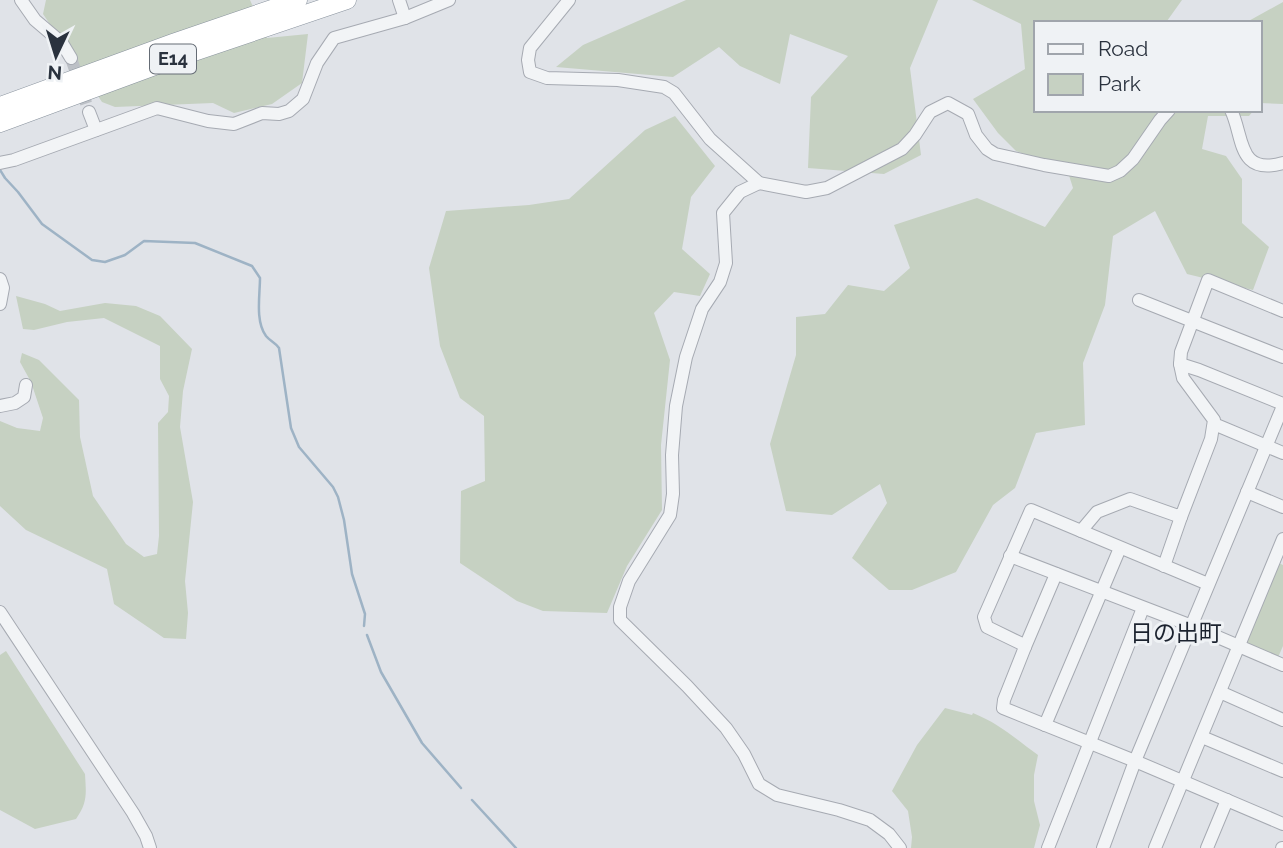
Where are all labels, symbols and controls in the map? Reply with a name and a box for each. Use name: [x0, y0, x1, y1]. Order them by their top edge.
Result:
north arrow: [21, 21, 91, 91]
legend: [1034, 21, 1262, 112]
text: Road: [1098, 36, 1148, 61]
road number: E14: [150, 44, 196, 74]
text: N: [47, 61, 63, 84]
text: Park: [1098, 71, 1141, 96]
district label: 日の出町: [1130, 619, 1222, 646]

